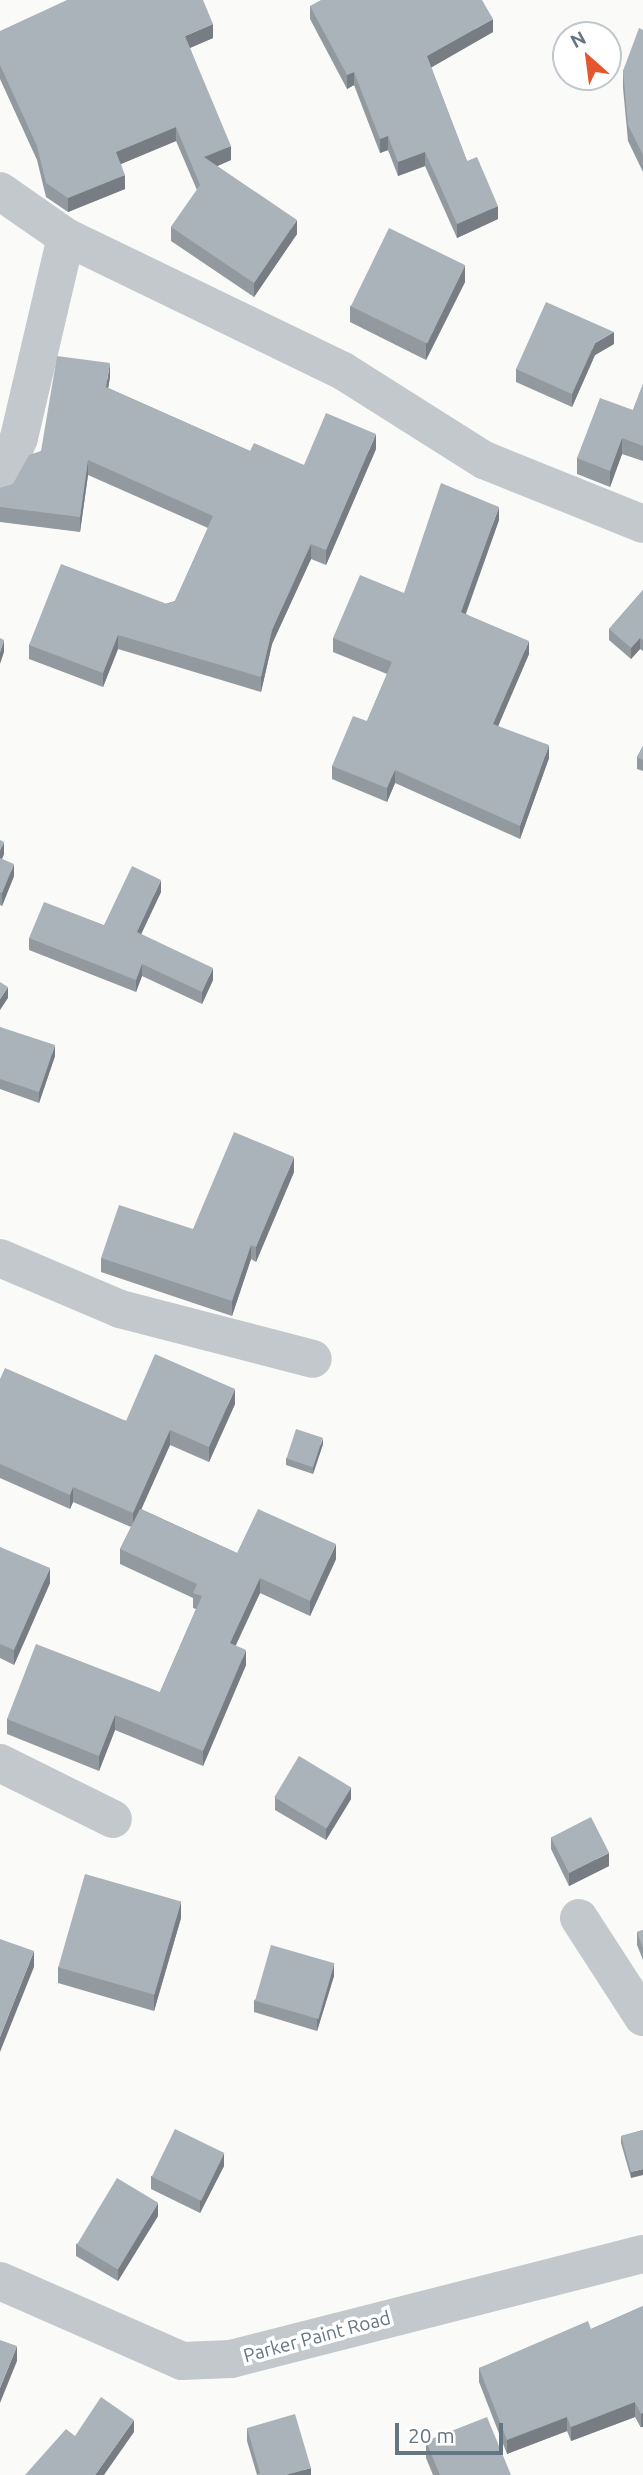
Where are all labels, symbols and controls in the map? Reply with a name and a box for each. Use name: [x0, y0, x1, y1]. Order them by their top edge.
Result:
north arrow: [552, 21, 622, 91]
text: N: [567, 26, 590, 52]
street label: Parker Paint Road: [241, 2306, 393, 2368]
scale bar: [398, 2408, 506, 2452]
text: 20 m: [408, 2423, 455, 2447]

